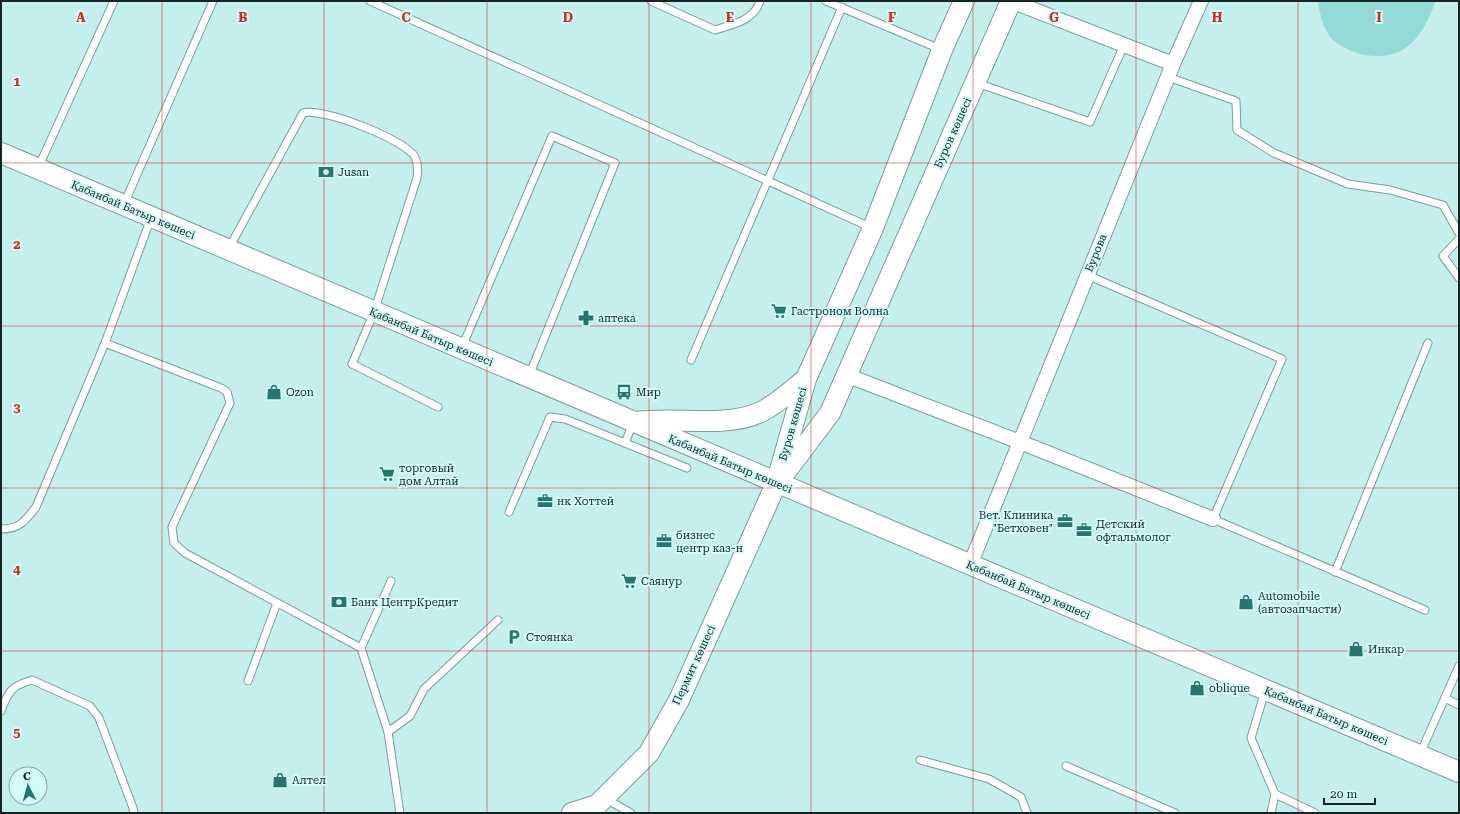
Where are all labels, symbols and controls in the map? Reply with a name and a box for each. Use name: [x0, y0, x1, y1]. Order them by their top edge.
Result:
text: A: [76, 10, 86, 25]
text: B: [238, 10, 248, 25]
text: C: [401, 10, 411, 25]
text: D: [563, 10, 573, 25]
text: E: [726, 10, 734, 25]
text: F: [888, 10, 896, 25]
text: G: [1049, 10, 1059, 25]
text: H: [1212, 10, 1223, 25]
text: I: [1376, 10, 1382, 25]
text: 1: [13, 74, 21, 89]
street label: Буров көшесі: [932, 95, 975, 170]
bank icon: Jusan: [317, 163, 335, 181]
place label: Jusan: [338, 166, 369, 179]
street label: Қабанбай Батыр көшесі: [69, 178, 197, 242]
street label: Бурова: [1083, 232, 1109, 274]
text: 2: [13, 237, 21, 252]
supermarket icon: Гастроном Волна: [770, 302, 788, 320]
street label: Қабанбай Батыр көшесі: [367, 305, 495, 369]
place label: Гастроном Волна: [791, 305, 889, 318]
pharmacy icon: аптека: [577, 309, 595, 327]
place label: аптека: [598, 312, 636, 325]
shop icon: Ozon: [265, 383, 283, 401]
bus stop icon: Мир: [615, 383, 633, 401]
street label: Буров көшесі: [776, 385, 810, 462]
place label: Ozon: [286, 386, 314, 399]
place label: Мир: [636, 386, 661, 399]
text: 3: [13, 400, 21, 415]
street label: Қабанбай Батыр көшесі: [666, 432, 794, 496]
place label: торговый дом Алтай: [399, 462, 459, 488]
supermarket icon: торговый дом Алтай: [378, 465, 396, 483]
office icon: нк Хоттей: [536, 492, 554, 510]
place label: нк Хоттей: [557, 495, 614, 508]
place label: Вет. Клиника "Бетховен": [979, 509, 1053, 535]
office icon: Вет. Клиника "Бетховен": [1056, 512, 1074, 530]
place label: Детский офтальмолог: [1096, 518, 1171, 544]
office icon: Детский офтальмолог: [1075, 521, 1093, 539]
place label: бизнес центр каз-н: [676, 529, 743, 555]
office icon: бизнес центр каз-н: [655, 532, 673, 550]
street label: Қабанбай Батыр көшесі: [964, 558, 1092, 622]
text: 4: [13, 562, 21, 577]
supermarket icon: Саянур: [620, 572, 638, 590]
place label: Саянур: [641, 575, 682, 588]
place label: Automobile (автозапчасти): [1258, 590, 1342, 616]
bank icon: Банк ЦентрКредит: [330, 593, 348, 611]
shop icon: Automobile (автозапчасти): [1237, 593, 1255, 611]
place label: Банк ЦентрКредит: [351, 596, 458, 609]
street label: Пермит көшесі: [670, 623, 718, 707]
parking icon: Стоянка: [505, 628, 523, 646]
place label: Стоянка: [526, 631, 573, 644]
shop icon: Инкар: [1347, 640, 1365, 658]
place label: Инкар: [1368, 643, 1404, 656]
shop icon: oblique: [1188, 679, 1206, 697]
place label: oblique: [1209, 682, 1250, 695]
street label: Қабанбай Батыр көшесі: [1262, 684, 1390, 748]
text: 5: [13, 725, 21, 740]
north arrow: [8, 766, 48, 806]
text: С: [22, 770, 32, 783]
shop icon: Алтел: [271, 771, 289, 789]
place label: Алтел: [292, 774, 326, 787]
scale bar: [1324, 780, 1375, 806]
text: 20 m: [1330, 787, 1357, 801]

